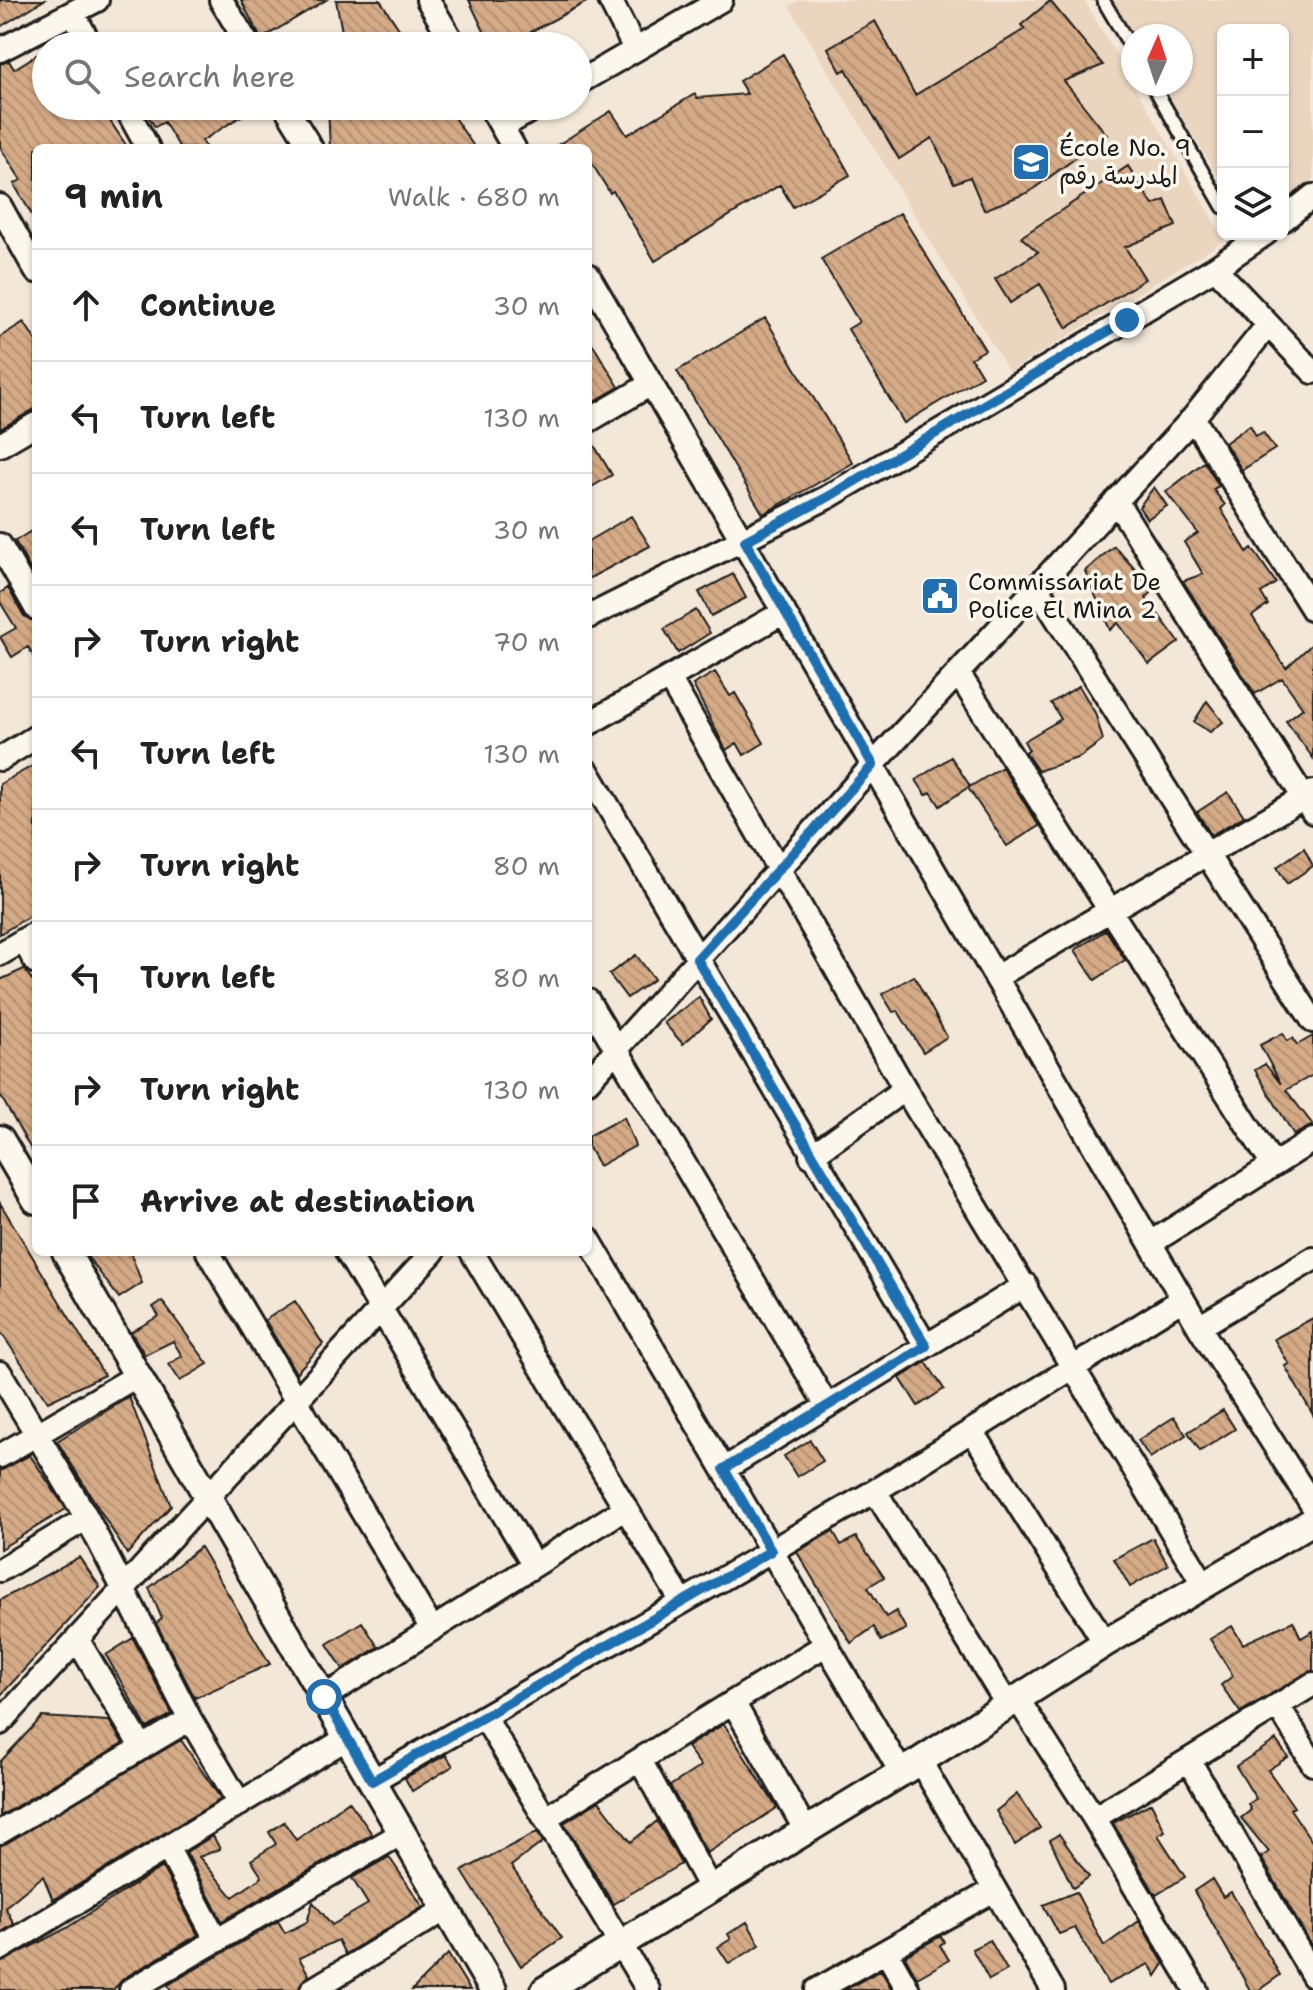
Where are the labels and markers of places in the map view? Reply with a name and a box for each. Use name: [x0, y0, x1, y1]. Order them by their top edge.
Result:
place label: École No. 9 المدرسة رقم: [1059, 132, 1191, 194]
school or university icon: École No. 9 المدرسة رقم: [1010, 141, 1052, 183]
place label: Commissariat De Police El Mina 2: [968, 566, 1161, 626]
public building icon: Commissariat De Police El Mina 2: [919, 575, 961, 617]

